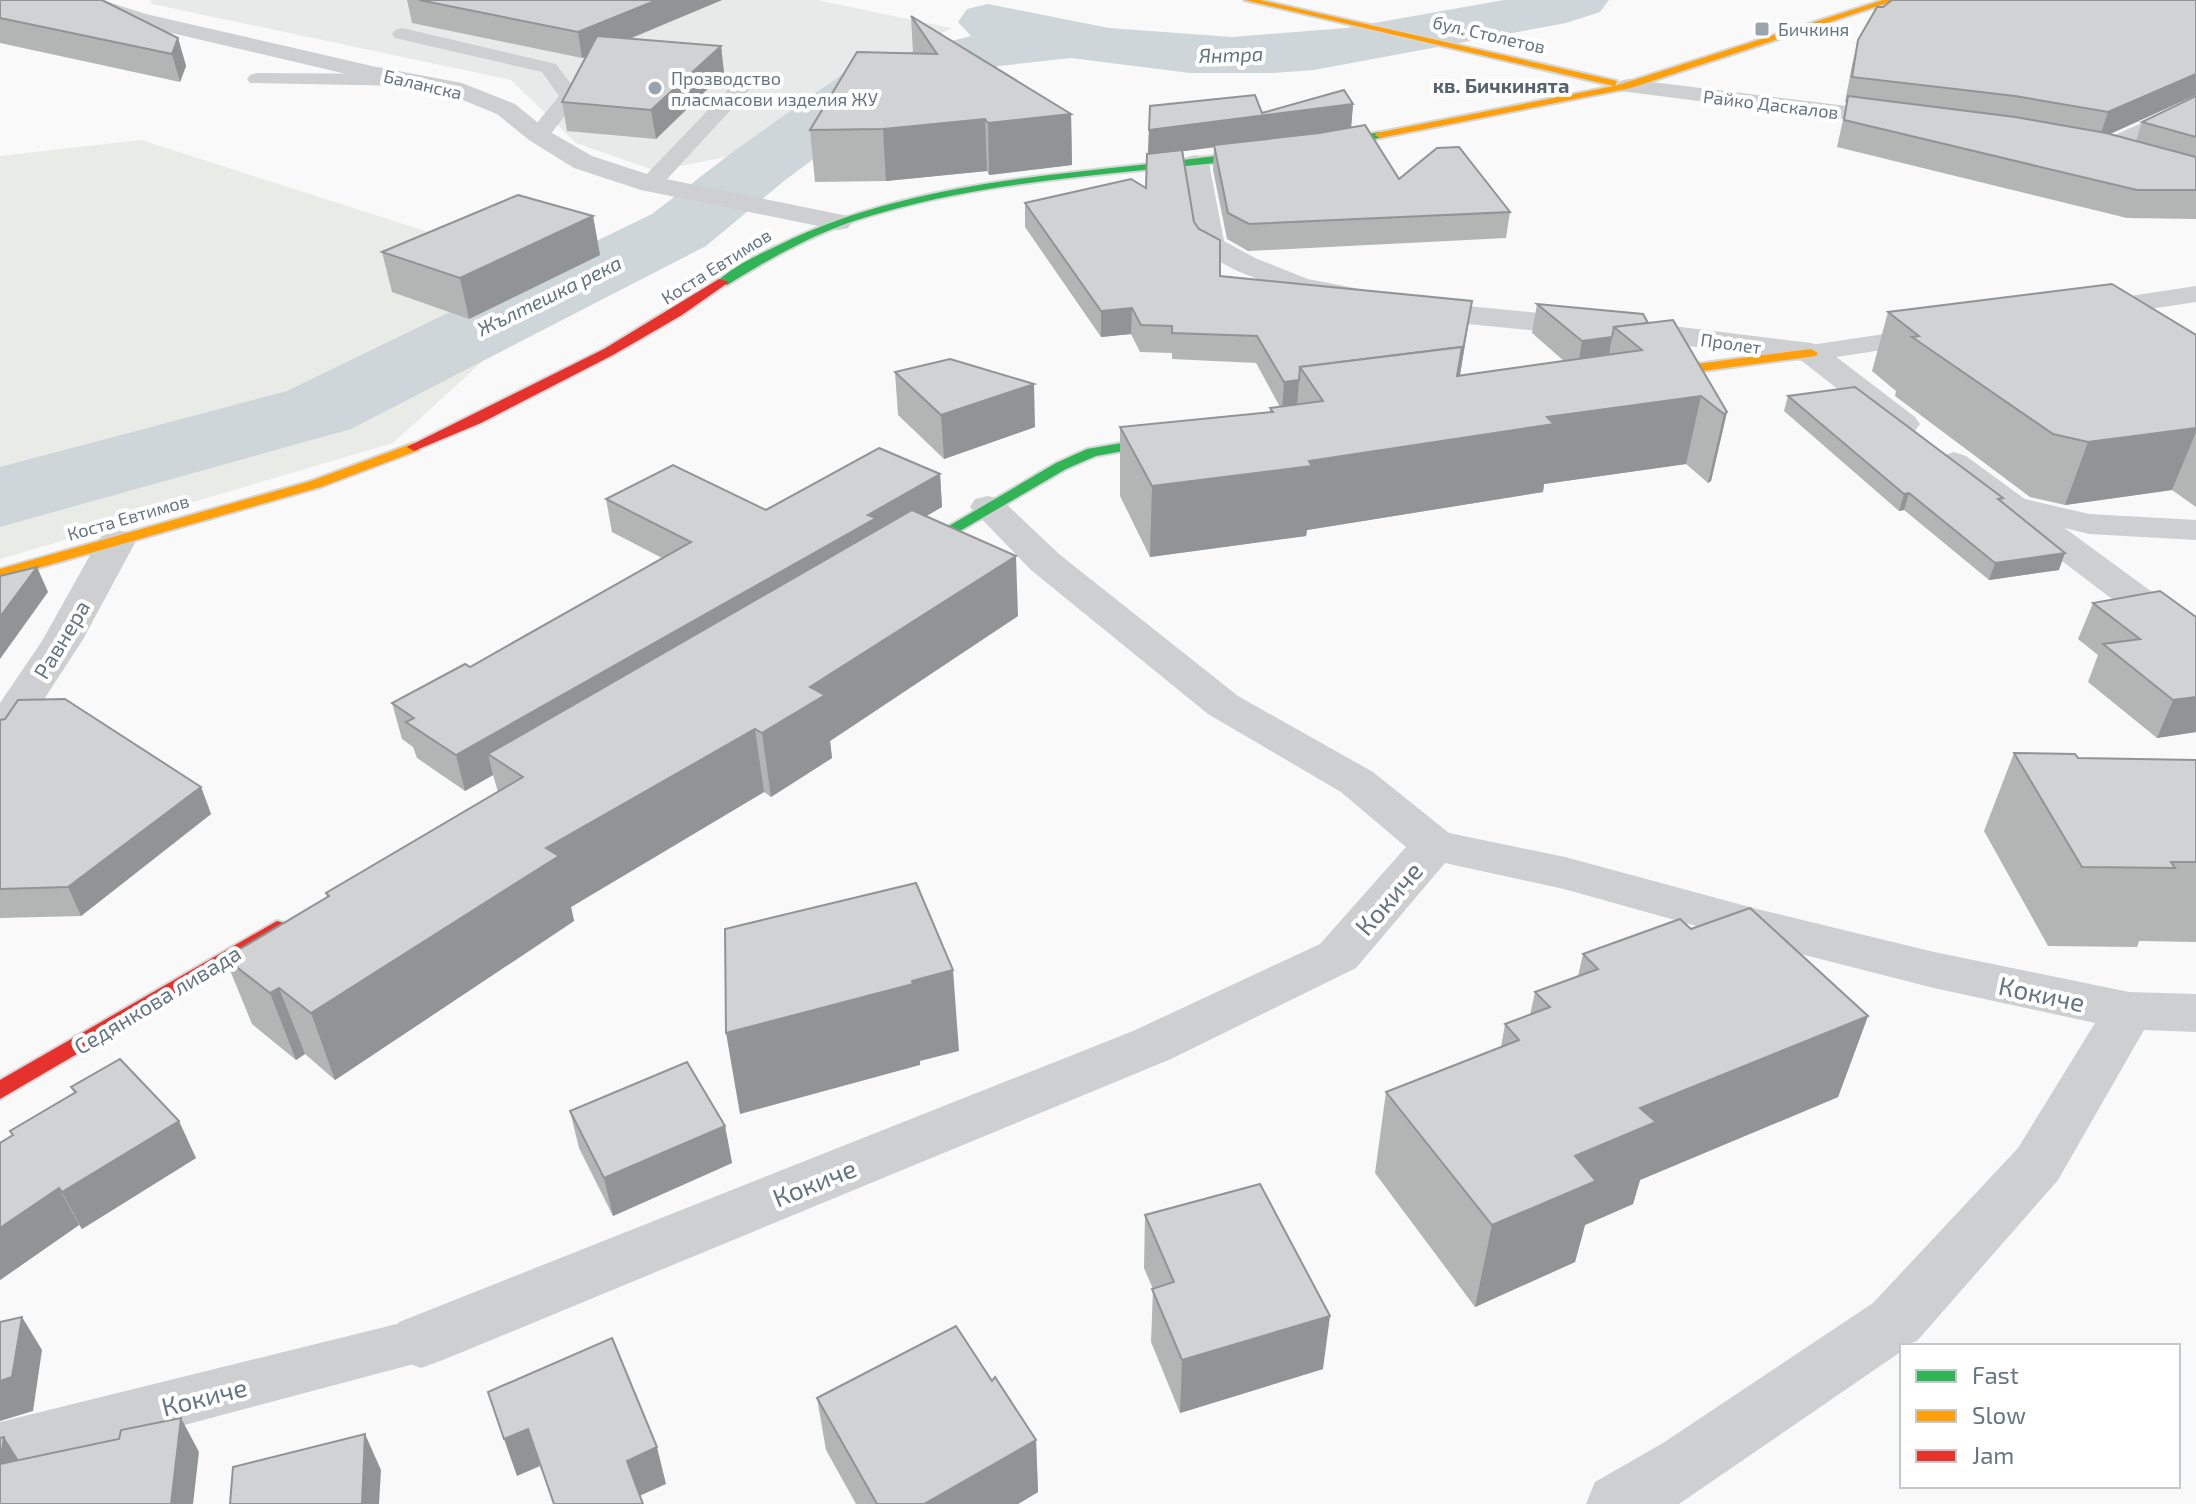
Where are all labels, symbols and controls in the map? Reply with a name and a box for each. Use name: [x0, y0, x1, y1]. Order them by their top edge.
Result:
street label: бул. Столетов: [1431, 10, 1547, 58]
place label: Бичкиня: [1778, 18, 1849, 40]
marker: Бичкиня: [1753, 20, 1771, 38]
water label: Янтра: [1198, 41, 1264, 67]
street label: Баланска: [382, 64, 464, 104]
place label: Прозводство пласмасови изделия ЖУ: [671, 67, 878, 110]
district label: кв. Бичкинята: [1433, 73, 1569, 97]
marker: Прозводство пласмасови изделия ЖУ: [646, 79, 664, 97]
street label: Райко Даскалов: [1702, 85, 1840, 123]
street label: Коста Евтимов: [657, 223, 775, 309]
water label: Жълтешка река: [472, 250, 625, 341]
street label: Пролет: [1699, 328, 1763, 358]
street label: Коста Евтимов: [65, 489, 191, 545]
street label: Равнера: [27, 595, 95, 683]
street label: Кокиче: [1348, 855, 1428, 941]
street label: Седянкова ливада: [69, 939, 245, 1059]
street label: Кокиче: [1996, 969, 2088, 1017]
street label: Кокиче: [768, 1151, 860, 1213]
legend: [1900, 1344, 2180, 1488]
text: Fast: [1972, 1360, 2019, 1389]
street label: Кокиче: [158, 1370, 250, 1422]
text: Slow: [1972, 1400, 2026, 1429]
text: Jam: [1972, 1440, 2014, 1469]

